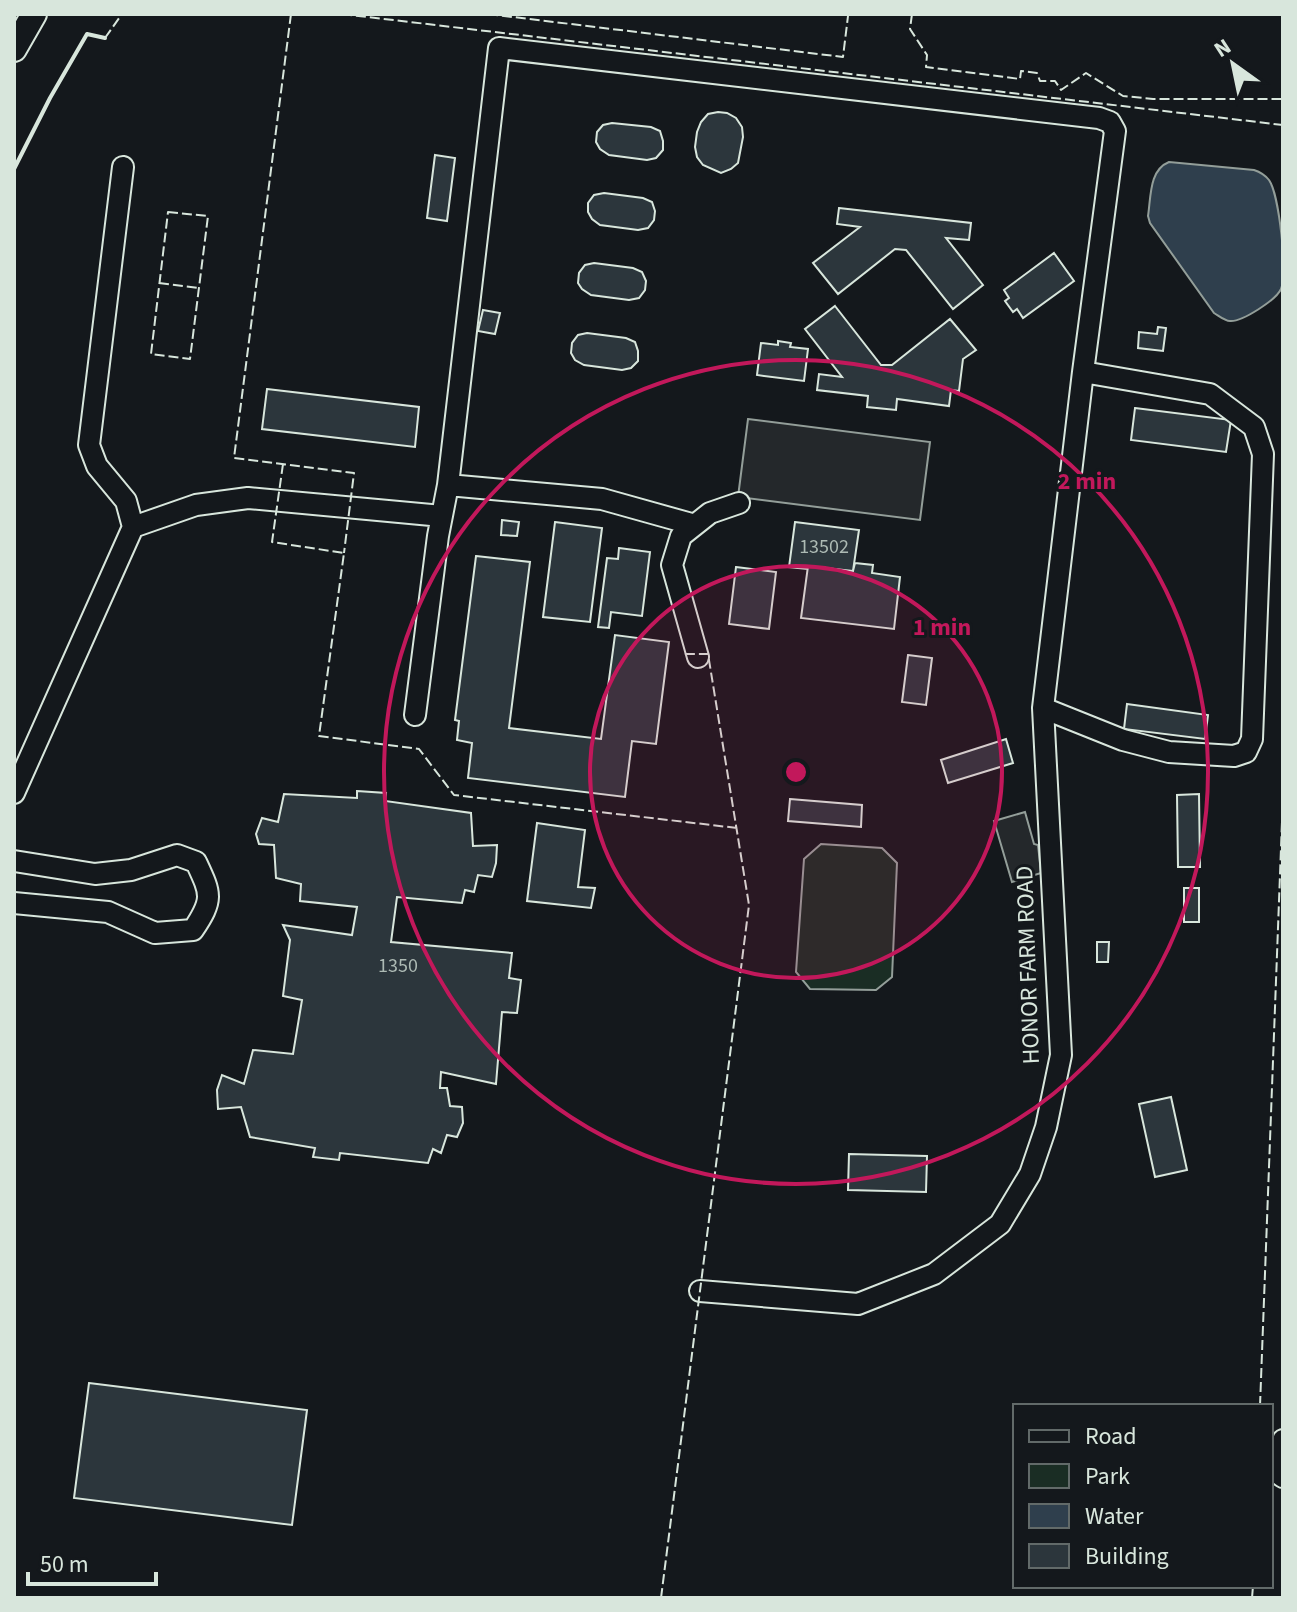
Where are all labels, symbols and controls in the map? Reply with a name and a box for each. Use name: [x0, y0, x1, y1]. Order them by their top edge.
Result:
north arrow: [1193, 24, 1273, 104]
text: N: [1208, 31, 1238, 65]
text: 2 min: [1058, 464, 1116, 499]
house number: 13502: [799, 533, 849, 561]
text: 1 min: [913, 610, 971, 645]
centre of rings: [782, 758, 810, 786]
street label: HONOR FARM ROAD: [1007, 865, 1049, 1065]
house number: 1350: [378, 952, 418, 980]
legend: [1013, 1404, 1273, 1588]
text: Road: [1085, 1419, 1137, 1454]
text: Park: [1085, 1459, 1130, 1494]
text: Water: [1085, 1499, 1144, 1534]
scale bar: [28, 1536, 156, 1586]
text: Building: [1085, 1539, 1169, 1574]
text: 50 m: [40, 1547, 89, 1582]

